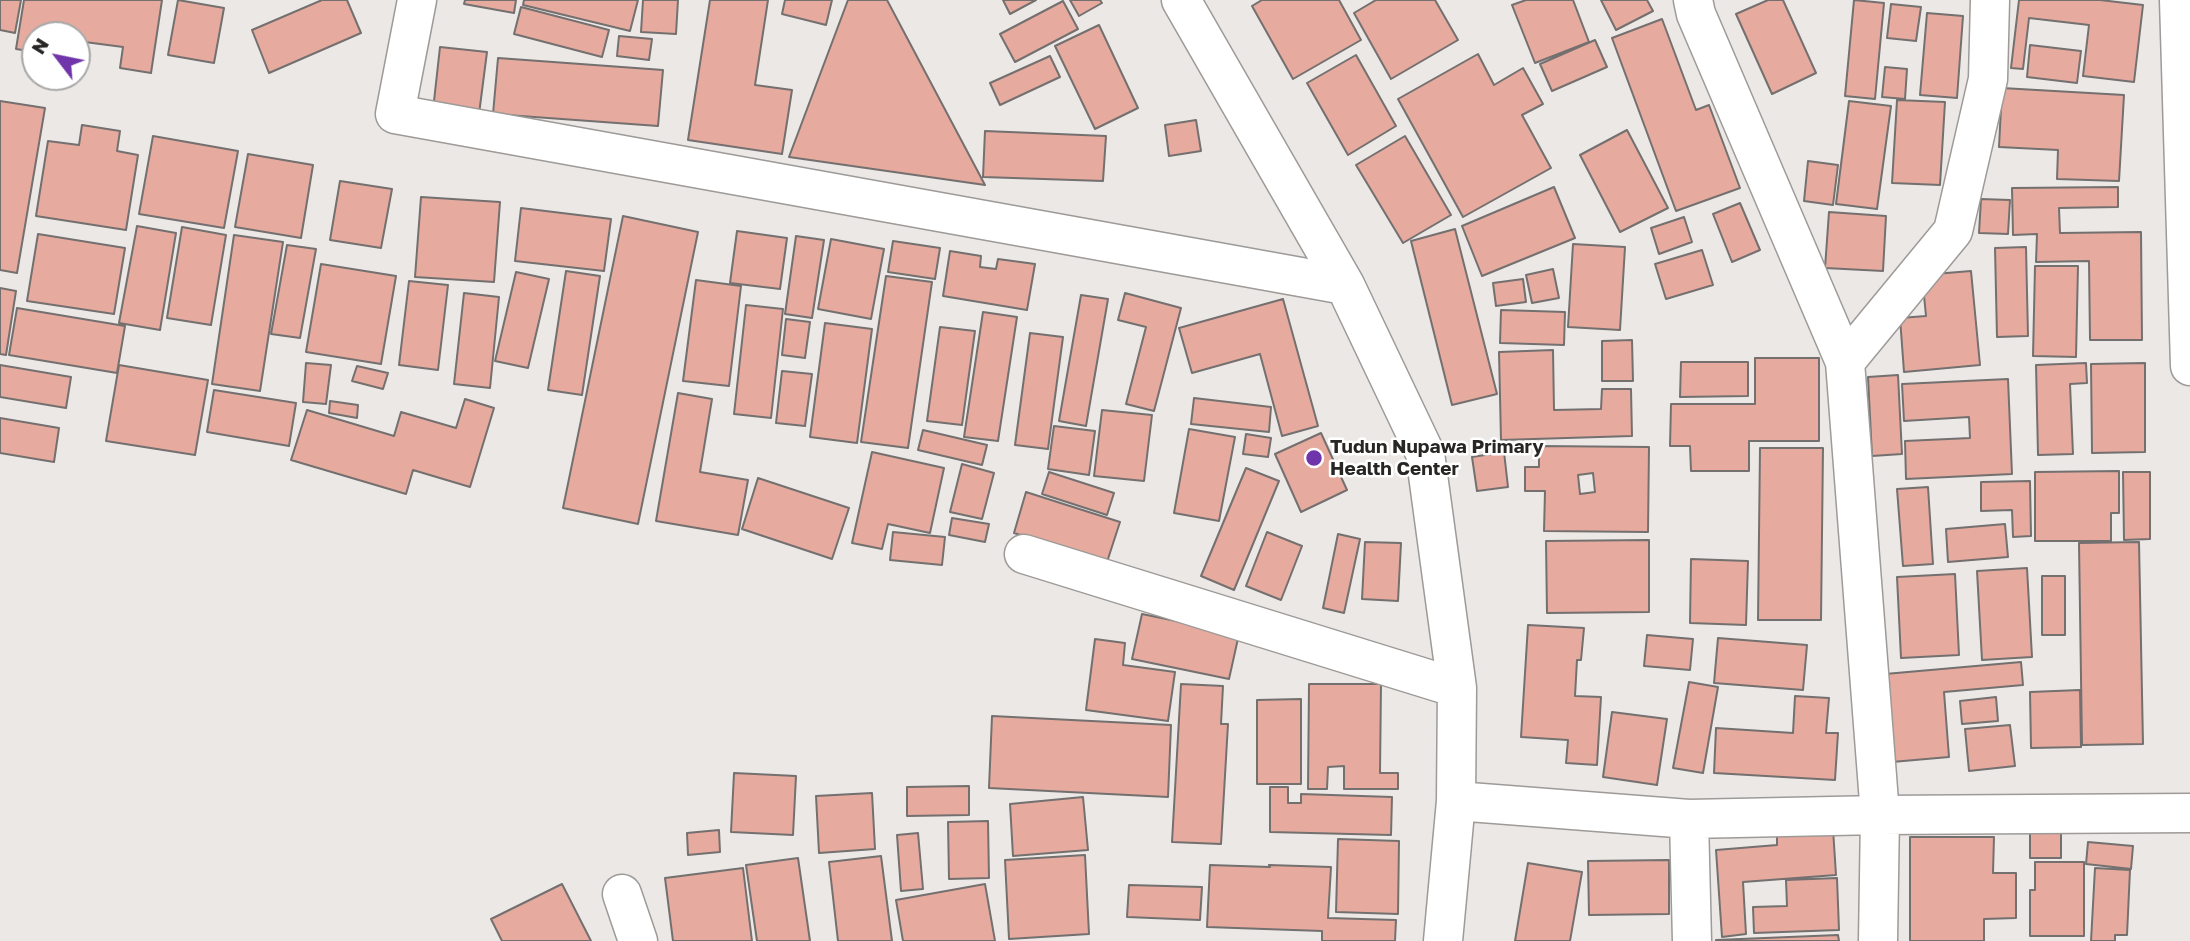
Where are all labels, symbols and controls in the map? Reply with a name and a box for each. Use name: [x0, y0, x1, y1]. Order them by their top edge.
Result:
north arrow: [21, 21, 91, 91]
text: N: [26, 33, 53, 58]
place label: Tudun Nupawa Primary Health Center: [1330, 436, 1544, 480]
marker: Tudun Nupawa Primary Health Center: [1304, 448, 1324, 468]

